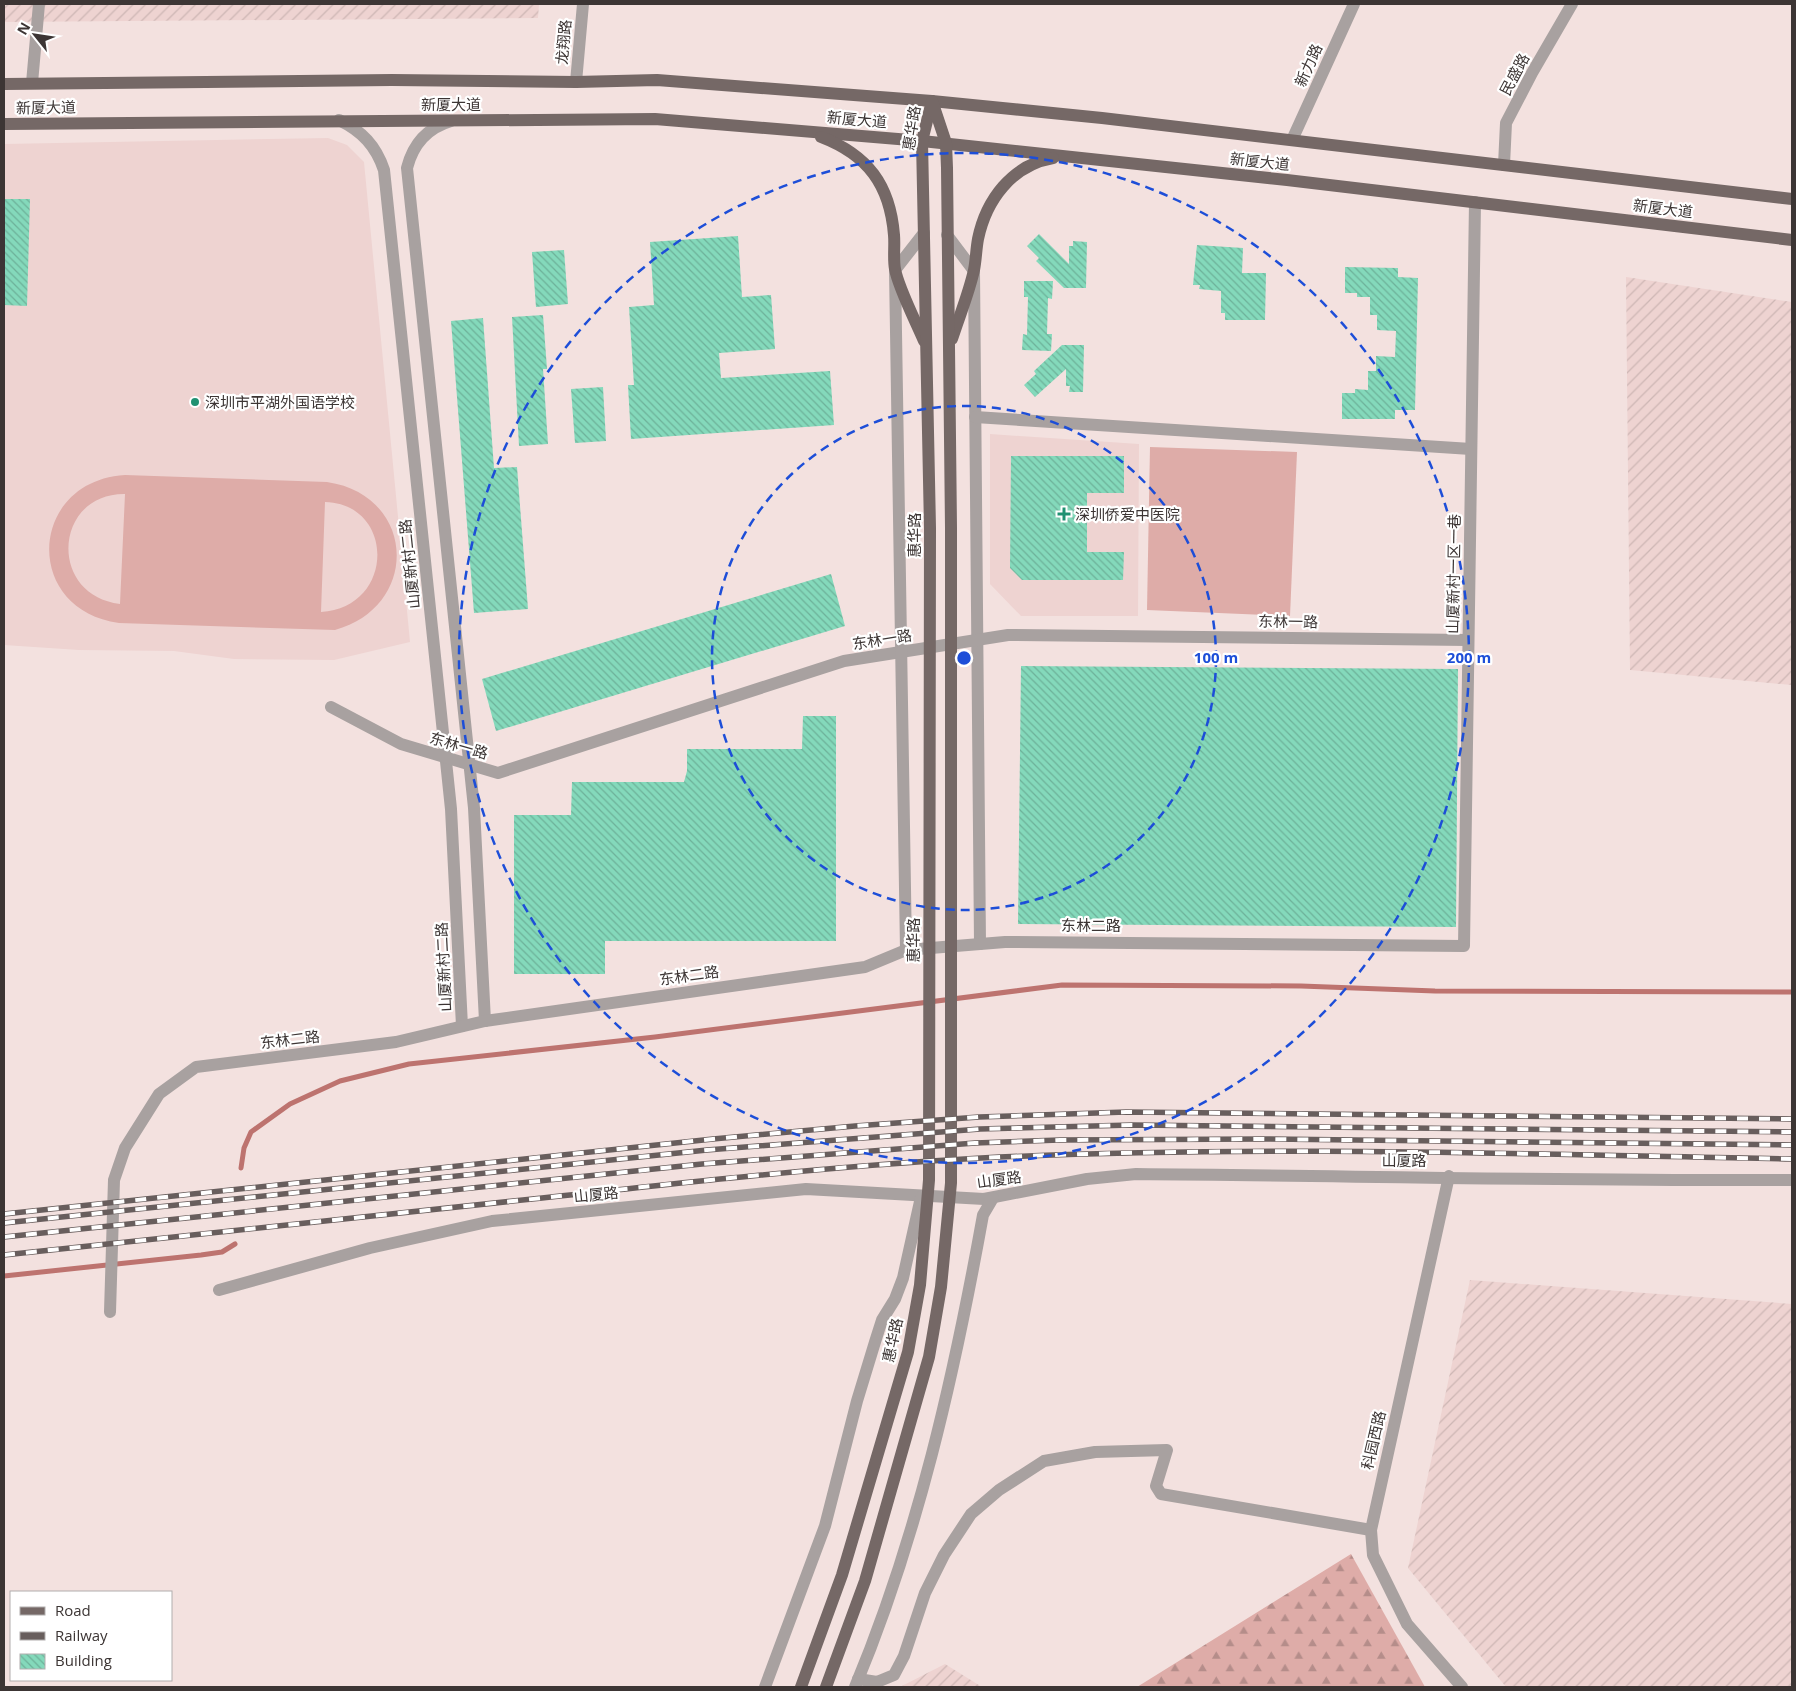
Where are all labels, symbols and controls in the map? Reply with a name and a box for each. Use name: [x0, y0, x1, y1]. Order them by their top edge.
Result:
north arrow: [10, 10, 60, 60]
text: N: [12, 19, 34, 38]
street label: 龙翔路: [551, 19, 575, 65]
street label: 新力路: [1290, 40, 1326, 90]
street label: 民盛路: [1495, 49, 1533, 99]
street label: 新厦大道: [421, 94, 481, 114]
street label: 新厦大道: [16, 96, 76, 118]
street label: 惠华路: [898, 104, 924, 152]
street label: 新厦大道: [826, 106, 888, 132]
street label: 新厦大道: [1229, 148, 1291, 174]
street label: 新厦大道: [1632, 194, 1694, 222]
place label: 深圳市平湖外国语学校: [205, 392, 355, 412]
marker: 深圳市平湖外国语学校: [189, 396, 201, 408]
place label: 深圳侨爱中医院: [1075, 504, 1180, 524]
marker: 深圳侨爱中医院: [1057, 507, 1071, 521]
street label: 惠华路: [904, 512, 924, 558]
street label: 山厦新村一区一巷: [1442, 514, 1464, 634]
street label: 山厦新村二路: [394, 518, 424, 610]
street label: 东林一路: [1258, 610, 1318, 632]
street label: 东林一路: [851, 624, 913, 654]
text: 100 m: [1194, 647, 1238, 667]
text: 200 m: [1447, 647, 1491, 667]
centre of rings: [955, 649, 973, 667]
street label: 东林一路: [427, 727, 491, 763]
street label: 东林二路: [1061, 915, 1121, 935]
street label: 惠华路: [903, 917, 923, 963]
street label: 山厦新村二路: [431, 922, 455, 1012]
street label: 东林二路: [658, 961, 720, 989]
street label: 东林二路: [259, 1025, 321, 1053]
street label: 山厦路: [1381, 1150, 1427, 1170]
street label: 山厦路: [975, 1166, 1023, 1192]
street label: 山厦路: [573, 1182, 619, 1206]
street label: 惠华路: [878, 1316, 906, 1364]
street label: 科园西路: [1357, 1409, 1389, 1471]
legend: [10, 1591, 172, 1681]
text: Road: [55, 1600, 91, 1620]
text: Railway: [55, 1625, 108, 1645]
text: Building: [55, 1650, 112, 1670]

